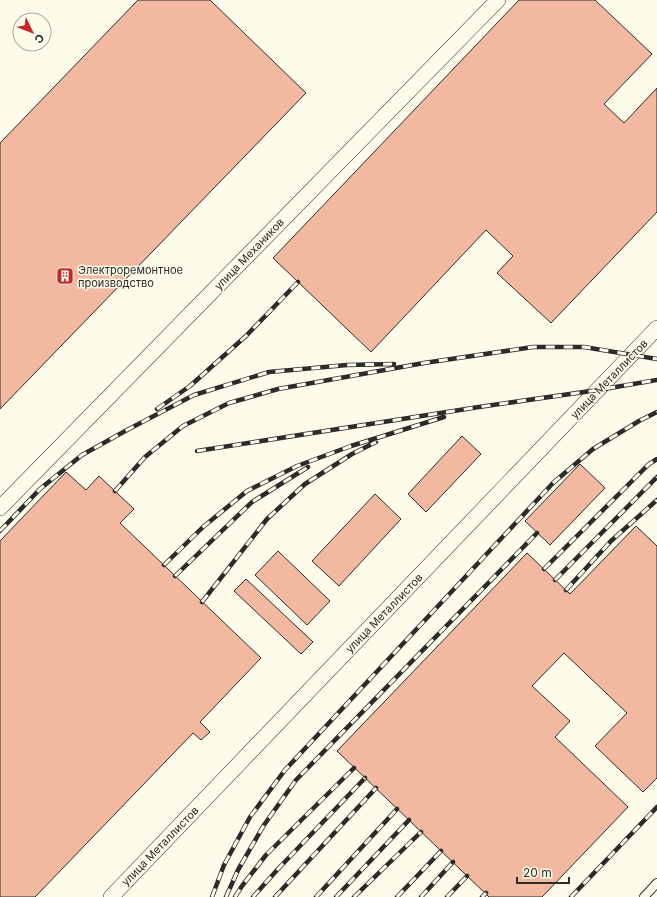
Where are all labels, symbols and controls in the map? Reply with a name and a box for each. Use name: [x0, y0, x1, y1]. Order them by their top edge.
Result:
north arrow: [12, 12, 52, 52]
text: С: [31, 31, 47, 47]
street label: улица Механиков: [211, 215, 287, 293]
place label: Электроремонтное производство: [78, 263, 183, 290]
building icon: Электроремонтное производство: [55, 266, 75, 286]
street label: улица Металлистов: [567, 336, 651, 422]
street label: улица Металлистов: [342, 570, 426, 656]
street label: улица Металлистов: [118, 803, 202, 889]
scale bar: [517, 859, 569, 885]
text: 20 m: [523, 865, 552, 880]

